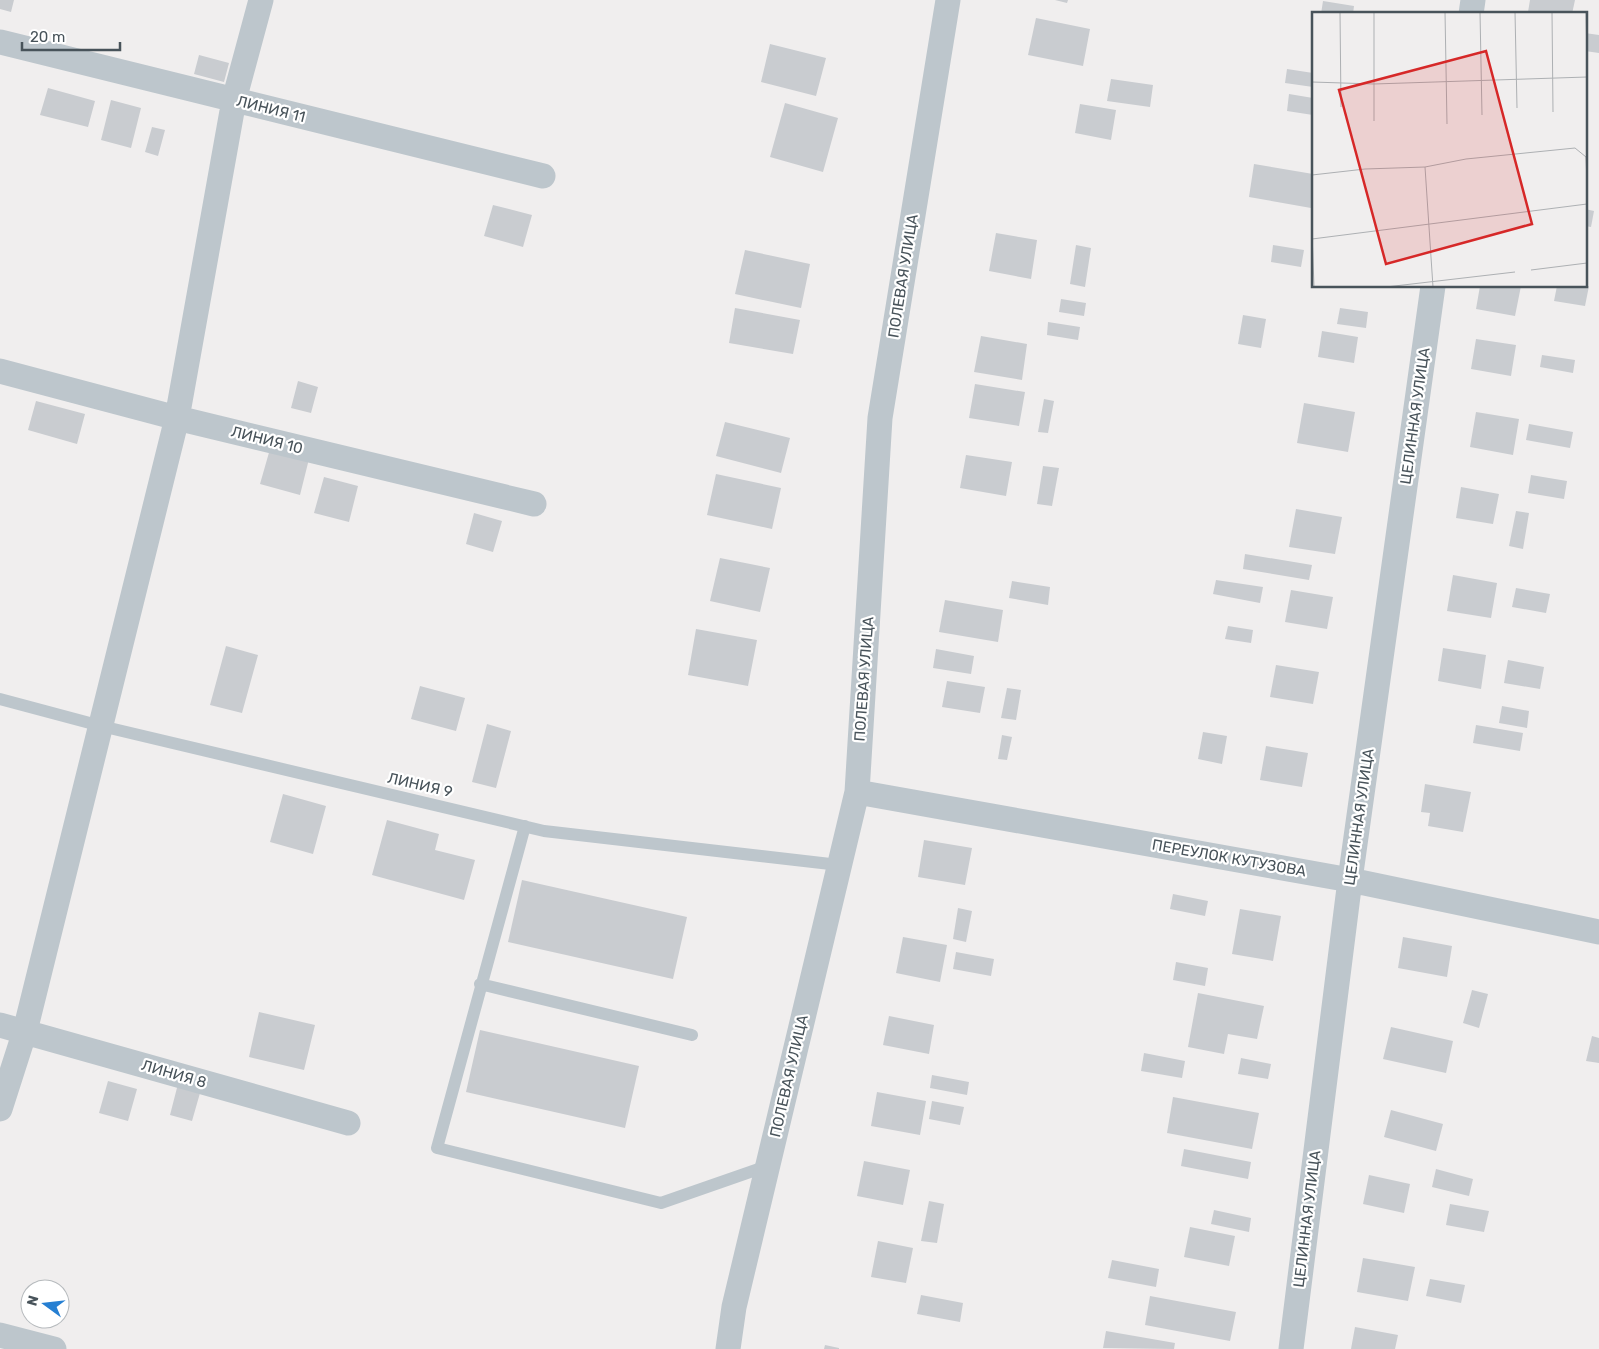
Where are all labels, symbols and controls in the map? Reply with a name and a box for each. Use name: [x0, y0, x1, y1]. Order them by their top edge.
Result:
inset map: [1312, 12, 1586, 288]
scale bar: [22, 20, 120, 52]
text: 20 m: [30, 28, 65, 46]
street label: ЛИНИЯ 11: [235, 92, 307, 126]
street label: ПОЛЕВАЯ УЛИЦА: [884, 213, 922, 339]
street label: ЦЕЛИННАЯ УЛИЦА: [1396, 346, 1434, 486]
street label: ЛИНИЯ 10: [229, 422, 305, 458]
street label: ПОЛЕВАЯ УЛИЦА: [851, 616, 877, 742]
street label: ЦЕЛИННАЯ УЛИЦА: [1340, 747, 1378, 887]
street label: ЛИНИЯ 9: [386, 769, 454, 801]
street label: ПЕРЕУЛОК КУТУЗОВА: [1150, 836, 1308, 880]
street label: ПОЛЕВАЯ УЛИЦА: [766, 1013, 812, 1139]
street label: ЛИНИЯ 8: [139, 1056, 209, 1092]
street label: ЦЕЛИННАЯ УЛИЦА: [1290, 1149, 1324, 1289]
north arrow: [20, 1279, 70, 1329]
text: N: [23, 1294, 42, 1308]

